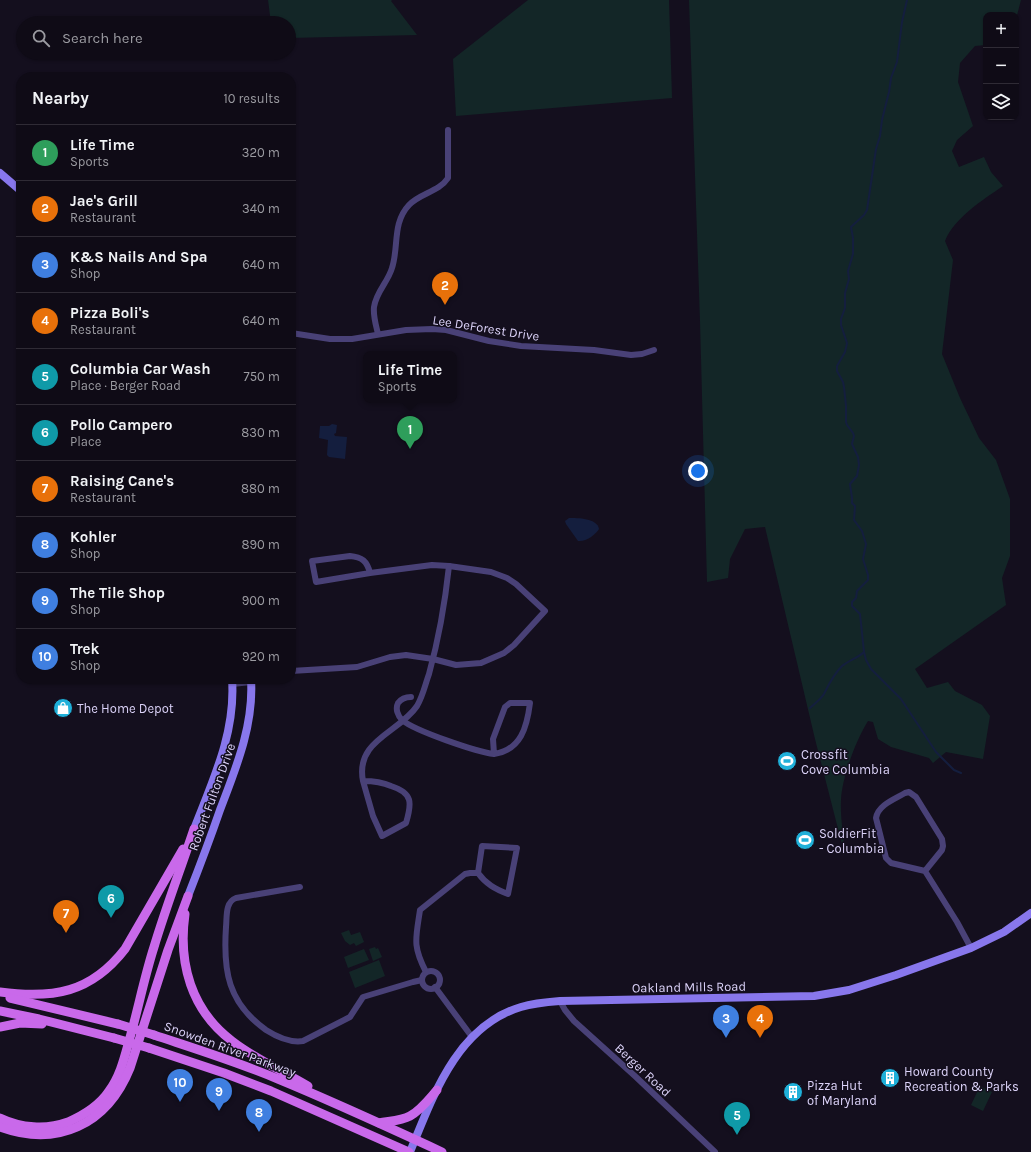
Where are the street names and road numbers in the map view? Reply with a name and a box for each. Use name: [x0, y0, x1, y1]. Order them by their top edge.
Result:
street label: Lee DeForest Drive: [432, 312, 541, 344]
street label: Robert Fulton Drive: [186, 741, 239, 853]
street label: Oakland Mills Road: [632, 979, 746, 995]
street label: Snowden River Parkway: [162, 1018, 298, 1080]
street label: Berger Road: [612, 1040, 674, 1100]

